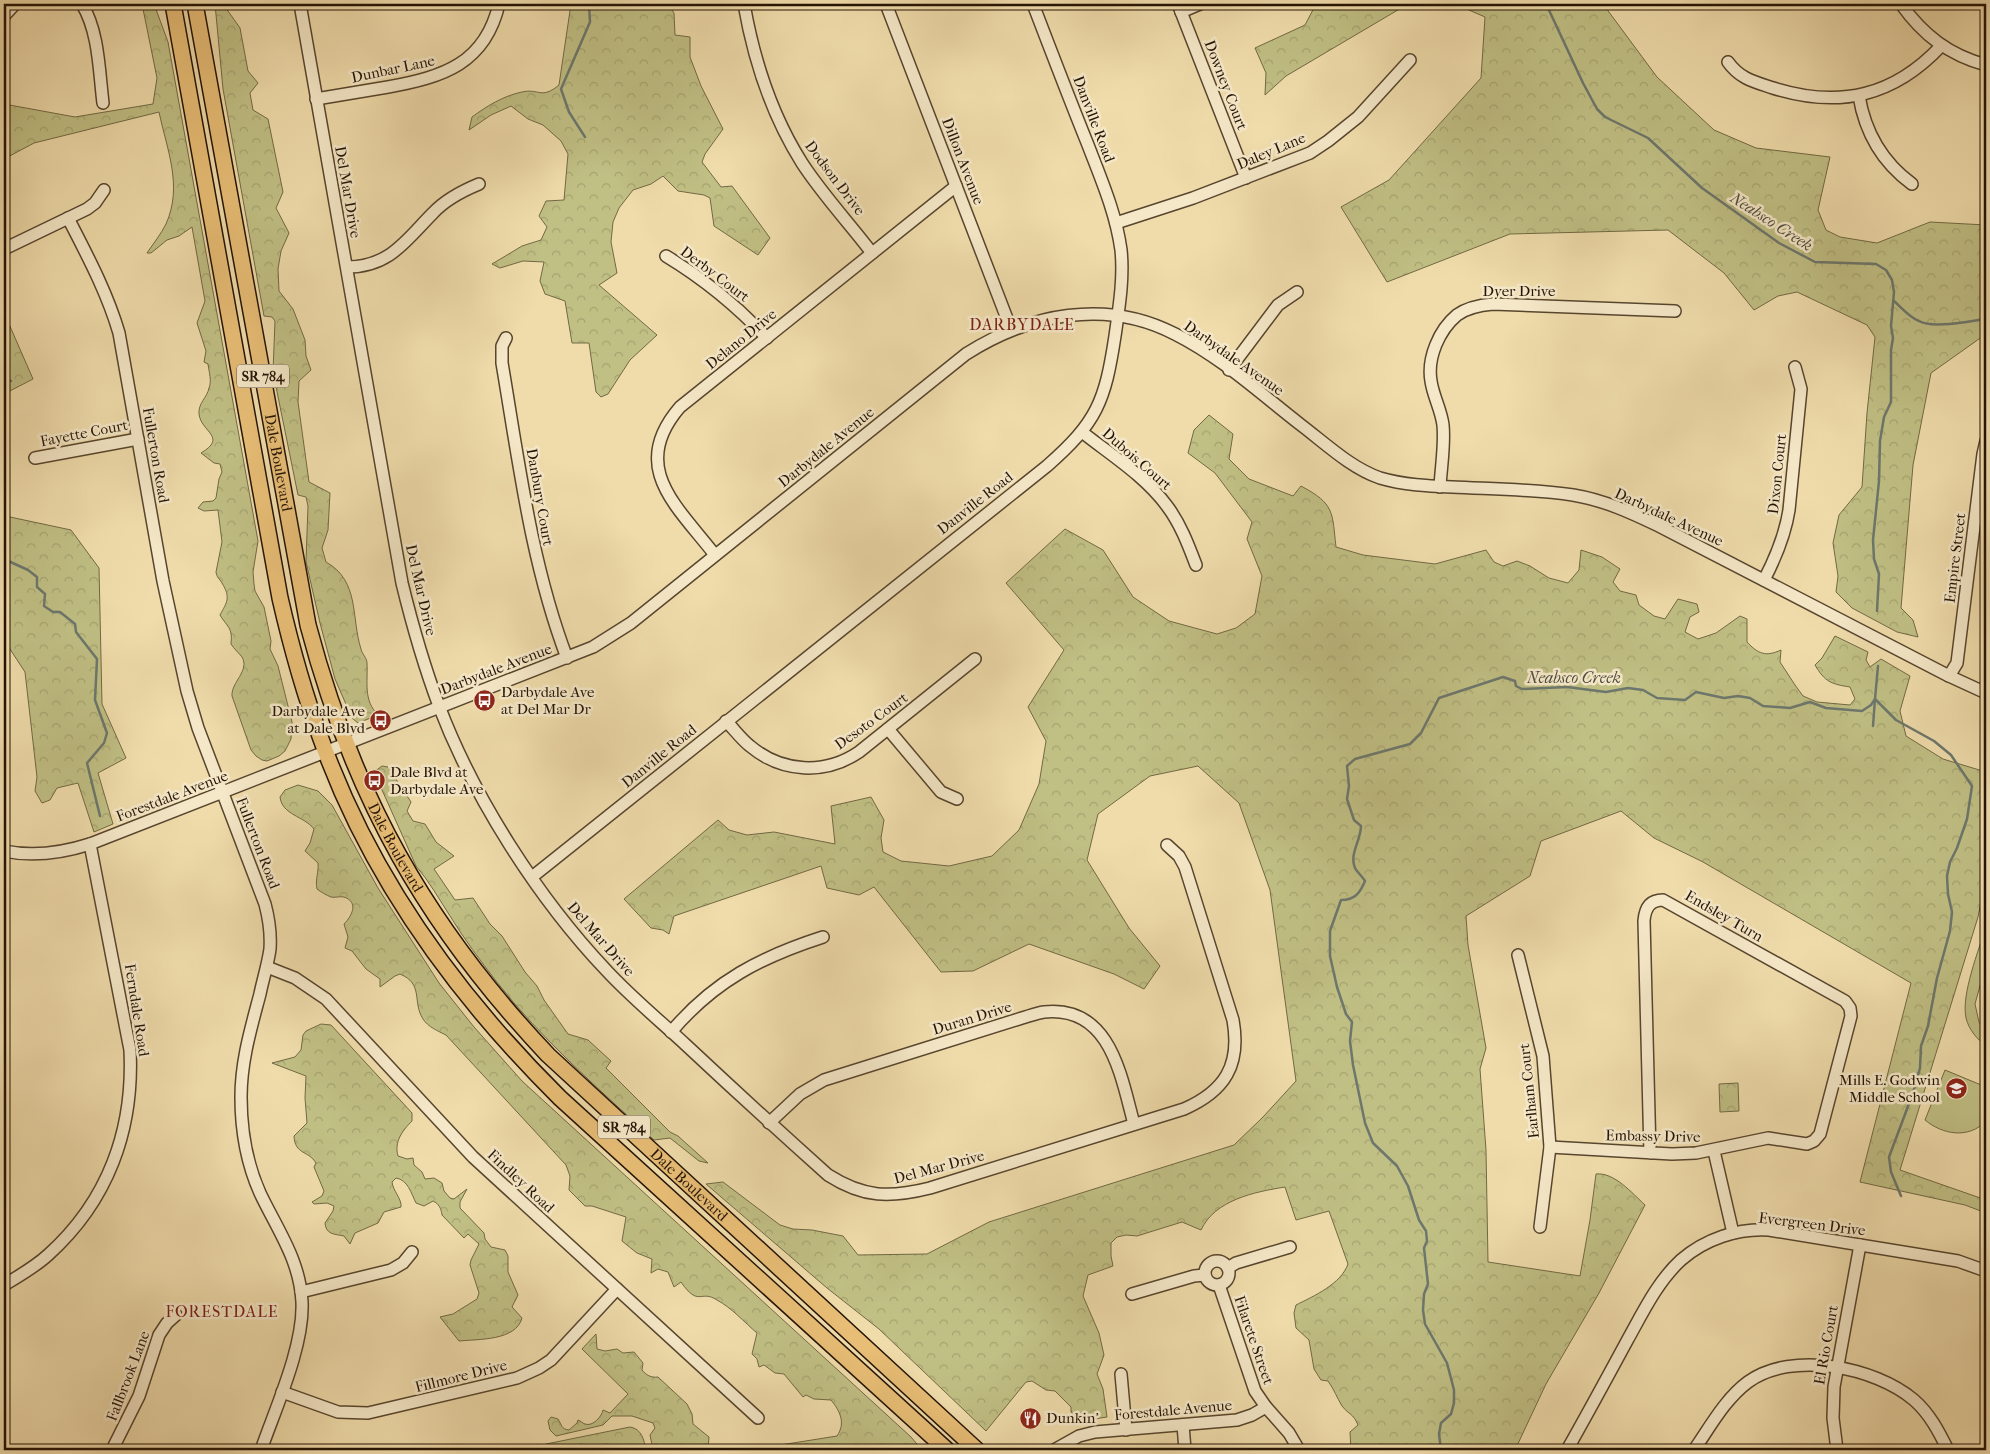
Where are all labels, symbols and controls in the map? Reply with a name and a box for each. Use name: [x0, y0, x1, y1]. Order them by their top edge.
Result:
street label: Downey Court: [1201, 38, 1252, 133]
street label: Dunbar Lane: [350, 51, 437, 87]
street label: Danville Road: [1069, 73, 1119, 165]
street label: Dillon Avenue: [938, 115, 988, 208]
street label: Daley Lane: [1234, 128, 1309, 174]
street label: Dodson Drive: [801, 137, 869, 219]
street label: Del Mar Drive: [331, 145, 365, 240]
water label: Neabsco Creek: [1726, 187, 1816, 255]
street label: Derby Court: [677, 242, 754, 306]
street label: Dyer Drive: [1483, 282, 1556, 300]
street label: Delano Drive: [702, 305, 781, 373]
district label: DARBYDALE: [969, 315, 1075, 334]
street label: Darbydale Avenue: [1181, 317, 1288, 399]
road number: SR 784: [237, 364, 289, 388]
street label: Darbydale Avenue: [775, 403, 878, 491]
street label: Fullerton Road: [139, 406, 173, 505]
street label: Dale Boulevard: [261, 412, 296, 514]
street label: Fayette Court: [39, 416, 130, 450]
street label: Dubois Court: [1099, 424, 1176, 495]
street label: Dixon Court: [1764, 432, 1790, 515]
street label: Danbury Court: [523, 447, 558, 548]
street label: Danville Road: [934, 467, 1017, 538]
street label: Darbydale Avenue: [1612, 484, 1727, 550]
street label: Empire Street: [1941, 511, 1970, 604]
street label: Del Mar Drive: [402, 543, 440, 638]
street label: Darbydale Avenue: [438, 639, 555, 699]
water label: Neabsco Creek: [1526, 668, 1621, 687]
place label: Darbydale Ave at Del Mar Dr: [501, 683, 595, 718]
street label: Desoto Court: [831, 688, 912, 754]
bus stop icon: Darbydale Ave at Del Mar Dr: [473, 689, 497, 713]
place label: Darbydale Ave at Dale Blvd: [272, 702, 366, 737]
bus stop icon: Darbydale Ave at Dale Blvd: [369, 708, 393, 732]
street label: Danville Road: [618, 720, 701, 792]
place label: Dale Blvd at Darbydale Ave: [390, 763, 484, 798]
street label: Forestdale Avenue: [114, 766, 231, 826]
bus stop icon: Dale Blvd at Darbydale Ave: [362, 769, 386, 793]
street label: Fullerton Road: [232, 795, 284, 892]
street label: Dale Boulevard: [364, 800, 428, 896]
street label: Endsley Turn: [1682, 886, 1767, 946]
street label: Del Mar Drive: [564, 898, 639, 980]
street label: Ferndale Road: [121, 962, 153, 1058]
street label: Duran Drive: [930, 997, 1014, 1039]
street label: Earlham Court: [1515, 1042, 1543, 1139]
place label: Mills E. Godwin Middle School: [1839, 1071, 1940, 1106]
school or university icon: Mills E. Godwin Middle School: [1944, 1077, 1968, 1101]
road number: SR 784: [598, 1116, 650, 1138]
street label: Embassy Drive: [1605, 1126, 1701, 1146]
street label: Findley Road: [484, 1145, 559, 1217]
street label: Dale Boulevard: [647, 1145, 732, 1225]
street label: Del Mar Drive: [892, 1146, 987, 1188]
street label: Evergreen Drive: [1757, 1209, 1867, 1240]
street label: Filarete Street: [1230, 1293, 1278, 1387]
district label: FORESTDALE: [165, 1302, 279, 1321]
street label: El Rio Court: [1810, 1303, 1842, 1386]
street label: Fallbrook Lane: [103, 1328, 154, 1424]
street label: Fillmore Drive: [413, 1356, 509, 1396]
street label: Forestdale Avenue: [1113, 1396, 1233, 1424]
restaurant icon: Dunkin': [1018, 1406, 1042, 1430]
place label: Dunkin': [1046, 1409, 1099, 1427]

